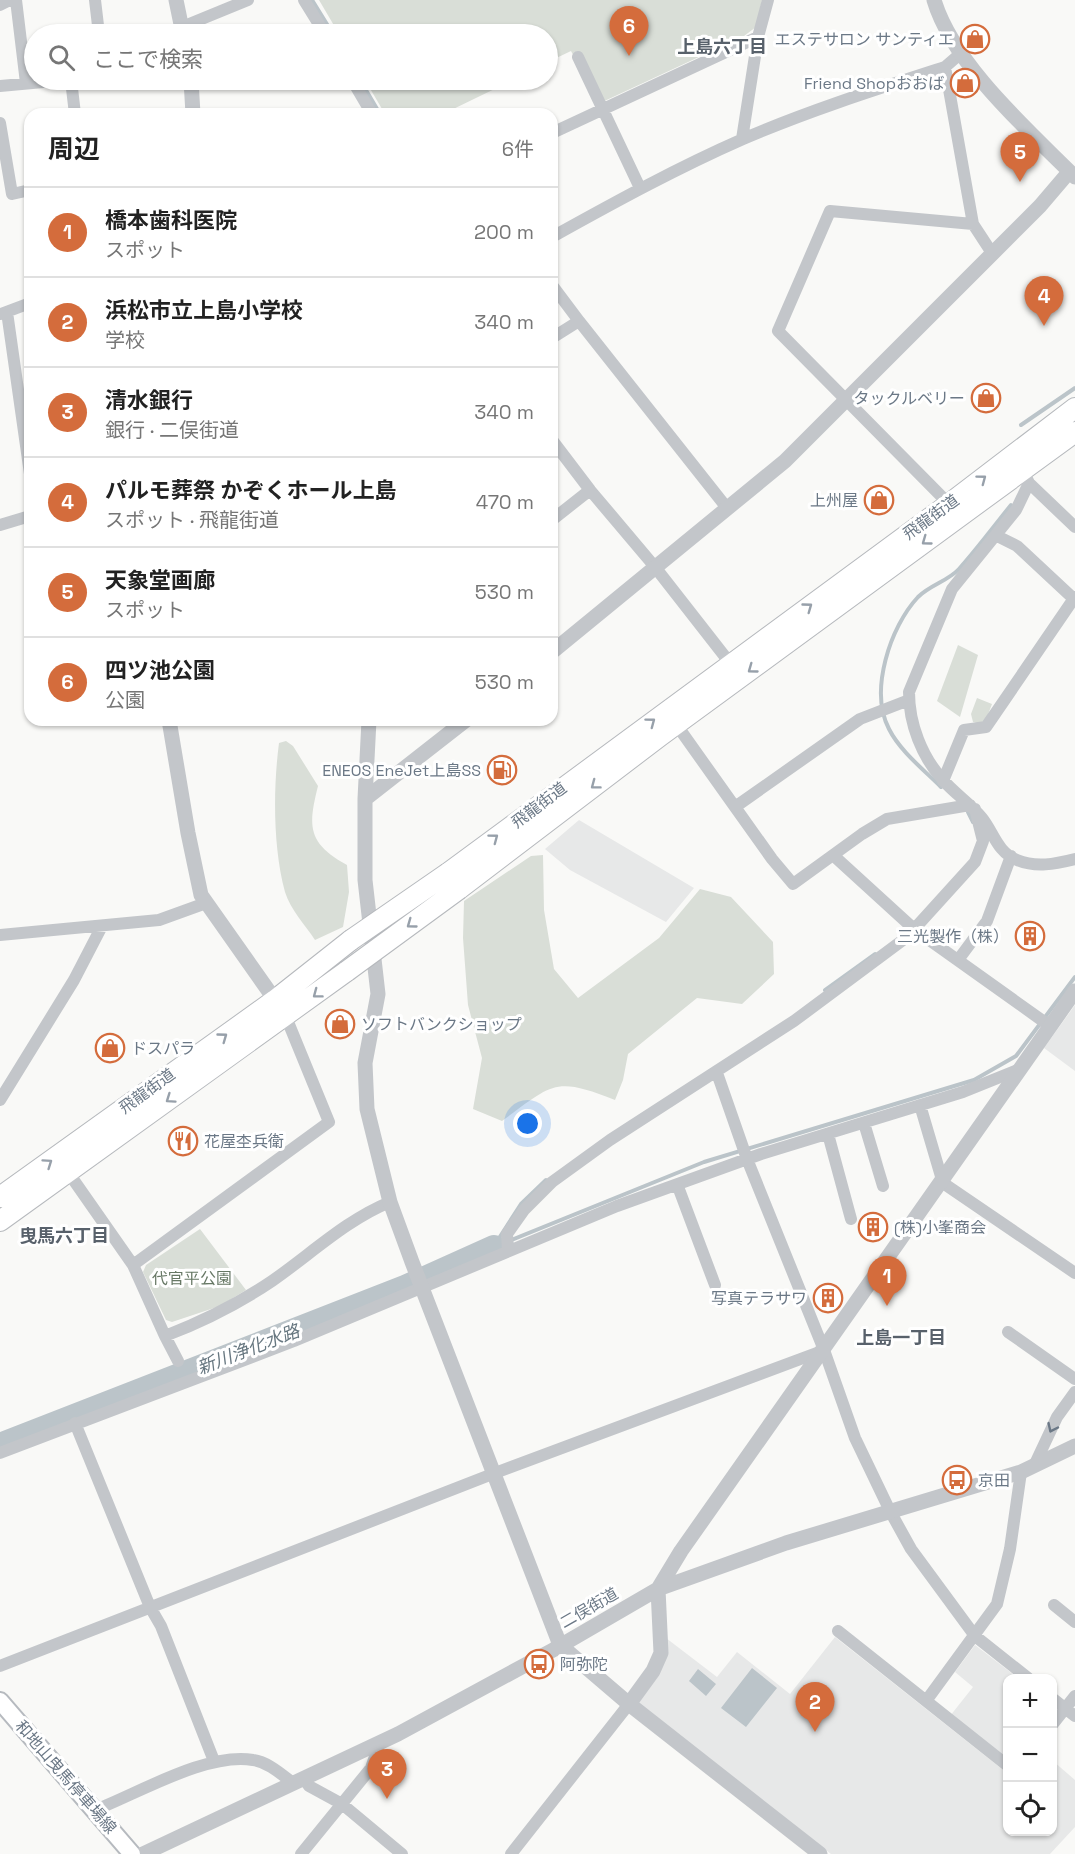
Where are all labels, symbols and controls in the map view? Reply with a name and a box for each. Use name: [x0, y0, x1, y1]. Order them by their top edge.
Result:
pin: 6: [610, 7, 648, 56]
shop icon: エステサロン サンティエ: [959, 23, 991, 55]
search box: [24, 24, 558, 90]
place label: エステサロン サンティエ: [775, 29, 954, 50]
district label: 上島六丁目: [677, 35, 767, 58]
icon: search: [45, 41, 78, 74]
text: ここで検索: [93, 45, 203, 73]
shop icon: Friend Shopおおば: [949, 67, 981, 99]
place label: Friend Shopおおば: [804, 73, 944, 94]
text: 周辺: [48, 132, 100, 166]
pin: 5: [1000, 132, 1040, 182]
text: 6件: [502, 136, 534, 162]
text: 橋本歯科医院: [105, 206, 237, 234]
text: 1: [63, 219, 72, 245]
text: 200 m: [474, 219, 534, 245]
text: スポット: [105, 237, 185, 263]
pin: 4: [1024, 276, 1064, 326]
text: 浜松市立上島小学校: [105, 296, 303, 324]
text: 2: [62, 309, 73, 335]
text: 340 m: [474, 309, 534, 335]
text: 学校: [105, 327, 145, 353]
shop icon: タックルベリー: [970, 382, 1002, 414]
text: 清水銀行: [105, 386, 193, 414]
place label: タックルベリー: [853, 388, 965, 409]
text: 3: [61, 399, 74, 425]
text: 340 m: [474, 399, 534, 425]
text: 銀行 · 二俣街道: [105, 417, 239, 443]
one-way arrow: [975, 475, 986, 486]
text: パルモ葬祭 かぞくホール上島: [105, 476, 397, 504]
shop icon: 上州屋: [863, 484, 895, 516]
text: 4: [61, 489, 74, 515]
text: 470 m: [476, 489, 534, 515]
place label: 上州屋: [810, 490, 858, 511]
street label: 飛龍街道: [899, 490, 963, 544]
text: スポット · 飛龍街道: [105, 507, 279, 533]
one-way arrow: [922, 534, 933, 545]
text: 天象堂画廊: [105, 566, 215, 594]
text: 5: [62, 579, 74, 605]
text: 530 m: [475, 579, 534, 605]
text: スポット: [105, 597, 185, 623]
one-way arrow: [801, 603, 812, 614]
text: 四ツ池公園: [105, 656, 215, 684]
one-way arrow: [747, 662, 758, 673]
text: 6: [61, 669, 74, 695]
text: 530 m: [475, 669, 534, 695]
text: 公園: [105, 687, 145, 713]
one-way arrow: [644, 718, 655, 729]
fuel station icon: ENEOS EneJet上島SS: [486, 754, 518, 786]
place label: ENEOS EneJet上島SS: [322, 760, 481, 781]
street label: 飛龍街道: [507, 777, 571, 833]
one-way arrow: [591, 778, 602, 789]
one-way arrow: [488, 835, 499, 846]
one-way arrow: [407, 917, 418, 928]
building icon: 三光製作（株）: [1014, 920, 1046, 952]
place label: 三光製作（株）: [897, 926, 1009, 947]
one-way arrow: [312, 987, 323, 998]
shop icon: ソフトバンクショップ: [324, 1008, 356, 1040]
place label: ソフトバンクショップ: [361, 1014, 522, 1035]
shop icon: ドスパラ: [94, 1032, 126, 1064]
one-way arrow: [216, 1033, 227, 1044]
place label: ドスパラ: [131, 1038, 195, 1059]
street label: 飛龍街道: [115, 1064, 179, 1118]
one-way arrow: [166, 1092, 177, 1103]
your location: [513, 1109, 542, 1138]
restaurant icon: 花屋杢兵衛: [167, 1125, 199, 1157]
place label: 花屋杢兵衛: [204, 1131, 284, 1152]
one-way arrow: [41, 1159, 52, 1170]
building icon: (株)小峯商会: [857, 1211, 889, 1243]
place label: (株)小峯商会: [894, 1217, 986, 1238]
district label: 曳馬六丁目: [19, 1224, 109, 1247]
pin: 1: [868, 1256, 906, 1306]
park label: 代官平公園: [152, 1268, 232, 1289]
building icon: 写真テラサワ: [812, 1282, 844, 1314]
place label: 写真テラサワ: [711, 1288, 807, 1309]
water label: 新川浄化水路: [193, 1318, 304, 1379]
district label: 上島一丁目: [856, 1326, 946, 1349]
one-way arrow: [1048, 1421, 1060, 1432]
bus stop icon: 京田: [941, 1464, 973, 1496]
place label: 京田: [978, 1470, 1010, 1491]
street label: 二俣街道: [556, 1583, 622, 1633]
bus stop icon: 阿弥陀: [523, 1648, 555, 1680]
place label: 阿弥陀: [560, 1654, 608, 1675]
map controls: [1003, 1674, 1057, 1836]
button: +: [1003, 1674, 1057, 1728]
pin: 2: [796, 1682, 834, 1732]
street label: 和地山曳馬停車場線: [11, 1716, 121, 1838]
button: −: [1003, 1728, 1057, 1782]
pin: 3: [368, 1750, 406, 1799]
button: locate: [1003, 1782, 1057, 1836]

